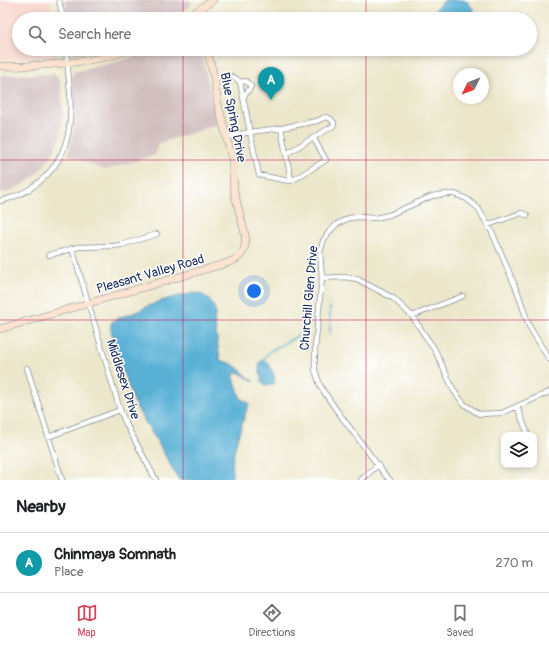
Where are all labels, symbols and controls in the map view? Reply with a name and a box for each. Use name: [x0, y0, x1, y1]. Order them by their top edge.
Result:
search box: [12, 12, 537, 56]
icon: search: [26, 23, 48, 45]
text: Search here: [58, 25, 131, 44]
pin: A: [258, 67, 284, 100]
north arrow: [453, 68, 489, 104]
street label: Blue Spring Drive: [216, 71, 250, 164]
street label: Churchill Glen Drive: [296, 244, 322, 351]
street label: Pleasant Valley Road: [95, 251, 206, 297]
your location: [244, 281, 264, 301]
street label: Middlesex Drive: [103, 337, 144, 422]
map controls: [501, 432, 537, 468]
button: layers: [501, 432, 537, 468]
text: Nearby: [16, 496, 65, 517]
text: Chinmaya Somnath: [54, 545, 176, 564]
text: A: [25, 555, 33, 571]
text: 270 m: [496, 555, 533, 571]
text: Place: [54, 564, 83, 580]
tab: Map: [76, 602, 98, 639]
tab: Directions: [249, 602, 295, 639]
tab: Saved: [446, 602, 473, 639]

